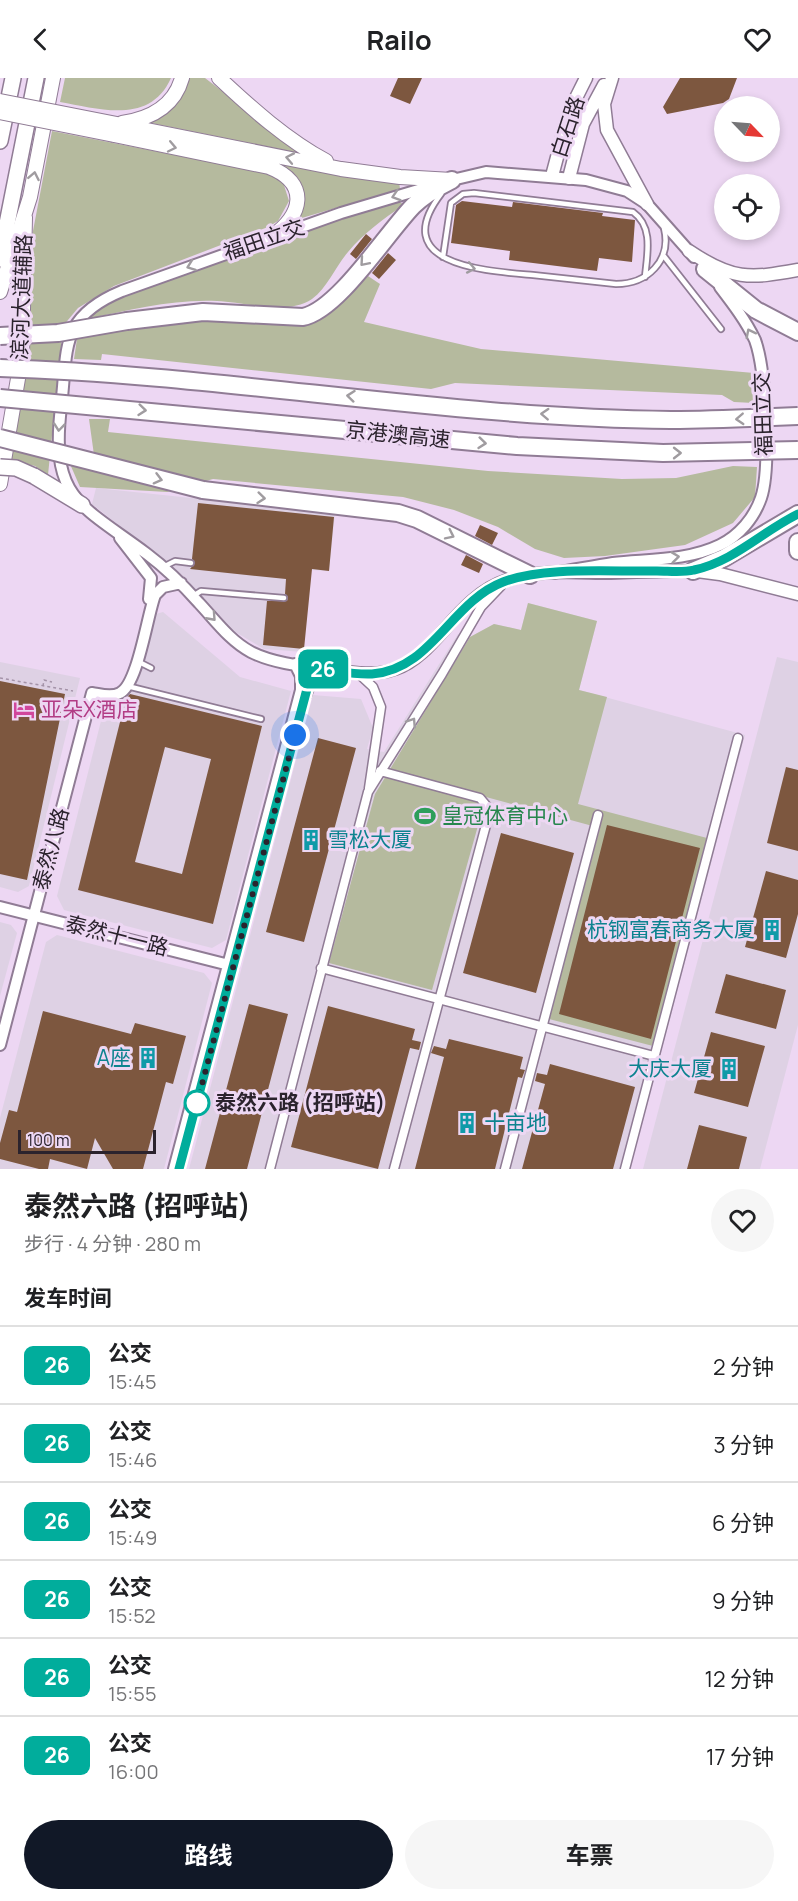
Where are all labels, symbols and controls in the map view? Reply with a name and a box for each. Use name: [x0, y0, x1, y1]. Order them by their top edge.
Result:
text: Railo: [366, 21, 432, 58]
icon: back: [24, 23, 57, 56]
icon: heart: [741, 23, 774, 56]
street label: 白石路: [544, 92, 590, 161]
north arrow: [714, 96, 780, 162]
map controls: [714, 96, 780, 240]
one-way arrow: [166, 140, 176, 153]
one-way arrow: [285, 153, 295, 166]
one-way arrow: [27, 171, 40, 181]
button: locate: [714, 174, 780, 240]
one-way arrow: [391, 189, 402, 201]
street label: 福田立交: [219, 212, 308, 266]
street label: 滨河大道辅路: [5, 234, 37, 360]
one-way arrow: [360, 255, 371, 266]
one-way arrow: [186, 258, 197, 271]
one-way arrow: [466, 261, 476, 274]
one-way arrow: [746, 328, 758, 339]
street label: 福田立交: [747, 372, 777, 456]
one-way arrow: [346, 390, 355, 403]
one-way arrow: [137, 403, 146, 416]
one-way arrow: [540, 408, 549, 421]
one-way arrow: [735, 412, 744, 425]
street label: 京港澳高速: [344, 415, 452, 453]
one-way arrow: [53, 422, 66, 431]
one-way arrow: [478, 436, 487, 449]
one-way arrow: [673, 447, 682, 459]
one-way arrow: [153, 472, 163, 485]
one-way arrow: [256, 491, 265, 504]
one-way arrow: [444, 528, 455, 539]
one-way arrow: [670, 551, 679, 564]
one-way arrow: [205, 611, 216, 621]
line badge: 26: [296, 650, 350, 688]
text: 26: [310, 655, 336, 683]
place label: 亚朵X酒店: [41, 695, 138, 723]
hotel icon: 亚朵X酒店: [12, 698, 36, 722]
one-way arrow: [405, 718, 416, 729]
your location: [280, 720, 310, 750]
place label: 皇冠体育中心: [442, 801, 568, 829]
sports icon: 皇冠体育中心: [413, 804, 437, 828]
street label: 泰然八路: [26, 805, 74, 893]
place label: 雪松大厦: [328, 825, 412, 853]
building icon: 雪松大厦: [299, 828, 323, 852]
street label: 泰然十一路: [63, 909, 172, 961]
place label: 杭钢富春商务大厦: [587, 915, 755, 943]
building icon: 杭钢富春商务大厦: [760, 918, 784, 942]
place label: A座: [97, 1043, 131, 1071]
building icon: A座: [136, 1046, 160, 1070]
place label: 大庆大厦: [628, 1054, 712, 1082]
building icon: 大庆大厦: [717, 1057, 741, 1081]
place label: 泰然六路 (招呼站): [215, 1088, 385, 1116]
marker: 泰然六路 (招呼站): [184, 1090, 210, 1116]
place label: 十亩地: [484, 1108, 547, 1136]
building icon: 十亩地: [455, 1111, 479, 1135]
scale bar: [18, 1127, 156, 1154]
text: 100 m: [27, 1129, 70, 1151]
text: 泰然六路 (招呼站): [24, 1186, 251, 1224]
button: heart: [711, 1189, 774, 1252]
text: 步行 · 4 分钟 · 280 m: [24, 1230, 201, 1257]
text: 发车时间: [24, 1283, 112, 1313]
text: 公交: [108, 1338, 152, 1368]
text: 26: [44, 1351, 70, 1379]
text: 2 分钟: [713, 1352, 774, 1382]
text: 15:45: [108, 1368, 157, 1395]
text: 公交: [108, 1416, 152, 1446]
text: 26: [44, 1429, 70, 1457]
text: 3 分钟: [713, 1430, 774, 1460]
text: 15:46: [108, 1446, 158, 1473]
text: 公交: [108, 1494, 152, 1524]
text: 26: [44, 1507, 70, 1535]
text: 6 分钟: [712, 1508, 774, 1538]
text: 15:49: [108, 1524, 157, 1551]
text: 公交: [108, 1572, 152, 1602]
text: 26: [44, 1585, 70, 1613]
text: 9 分钟: [712, 1586, 774, 1616]
text: 15:52: [108, 1602, 156, 1629]
text: 公交: [108, 1650, 152, 1680]
text: 26: [44, 1663, 70, 1691]
text: 12 分钟: [704, 1664, 774, 1694]
text: 15:55: [108, 1680, 156, 1707]
text: 公交: [108, 1728, 152, 1758]
text: 26: [44, 1741, 70, 1769]
text: 17 分钟: [706, 1742, 774, 1772]
text: 16:00: [108, 1758, 159, 1785]
button: 路线: [24, 1820, 393, 1889]
button: 车票: [405, 1820, 774, 1889]

